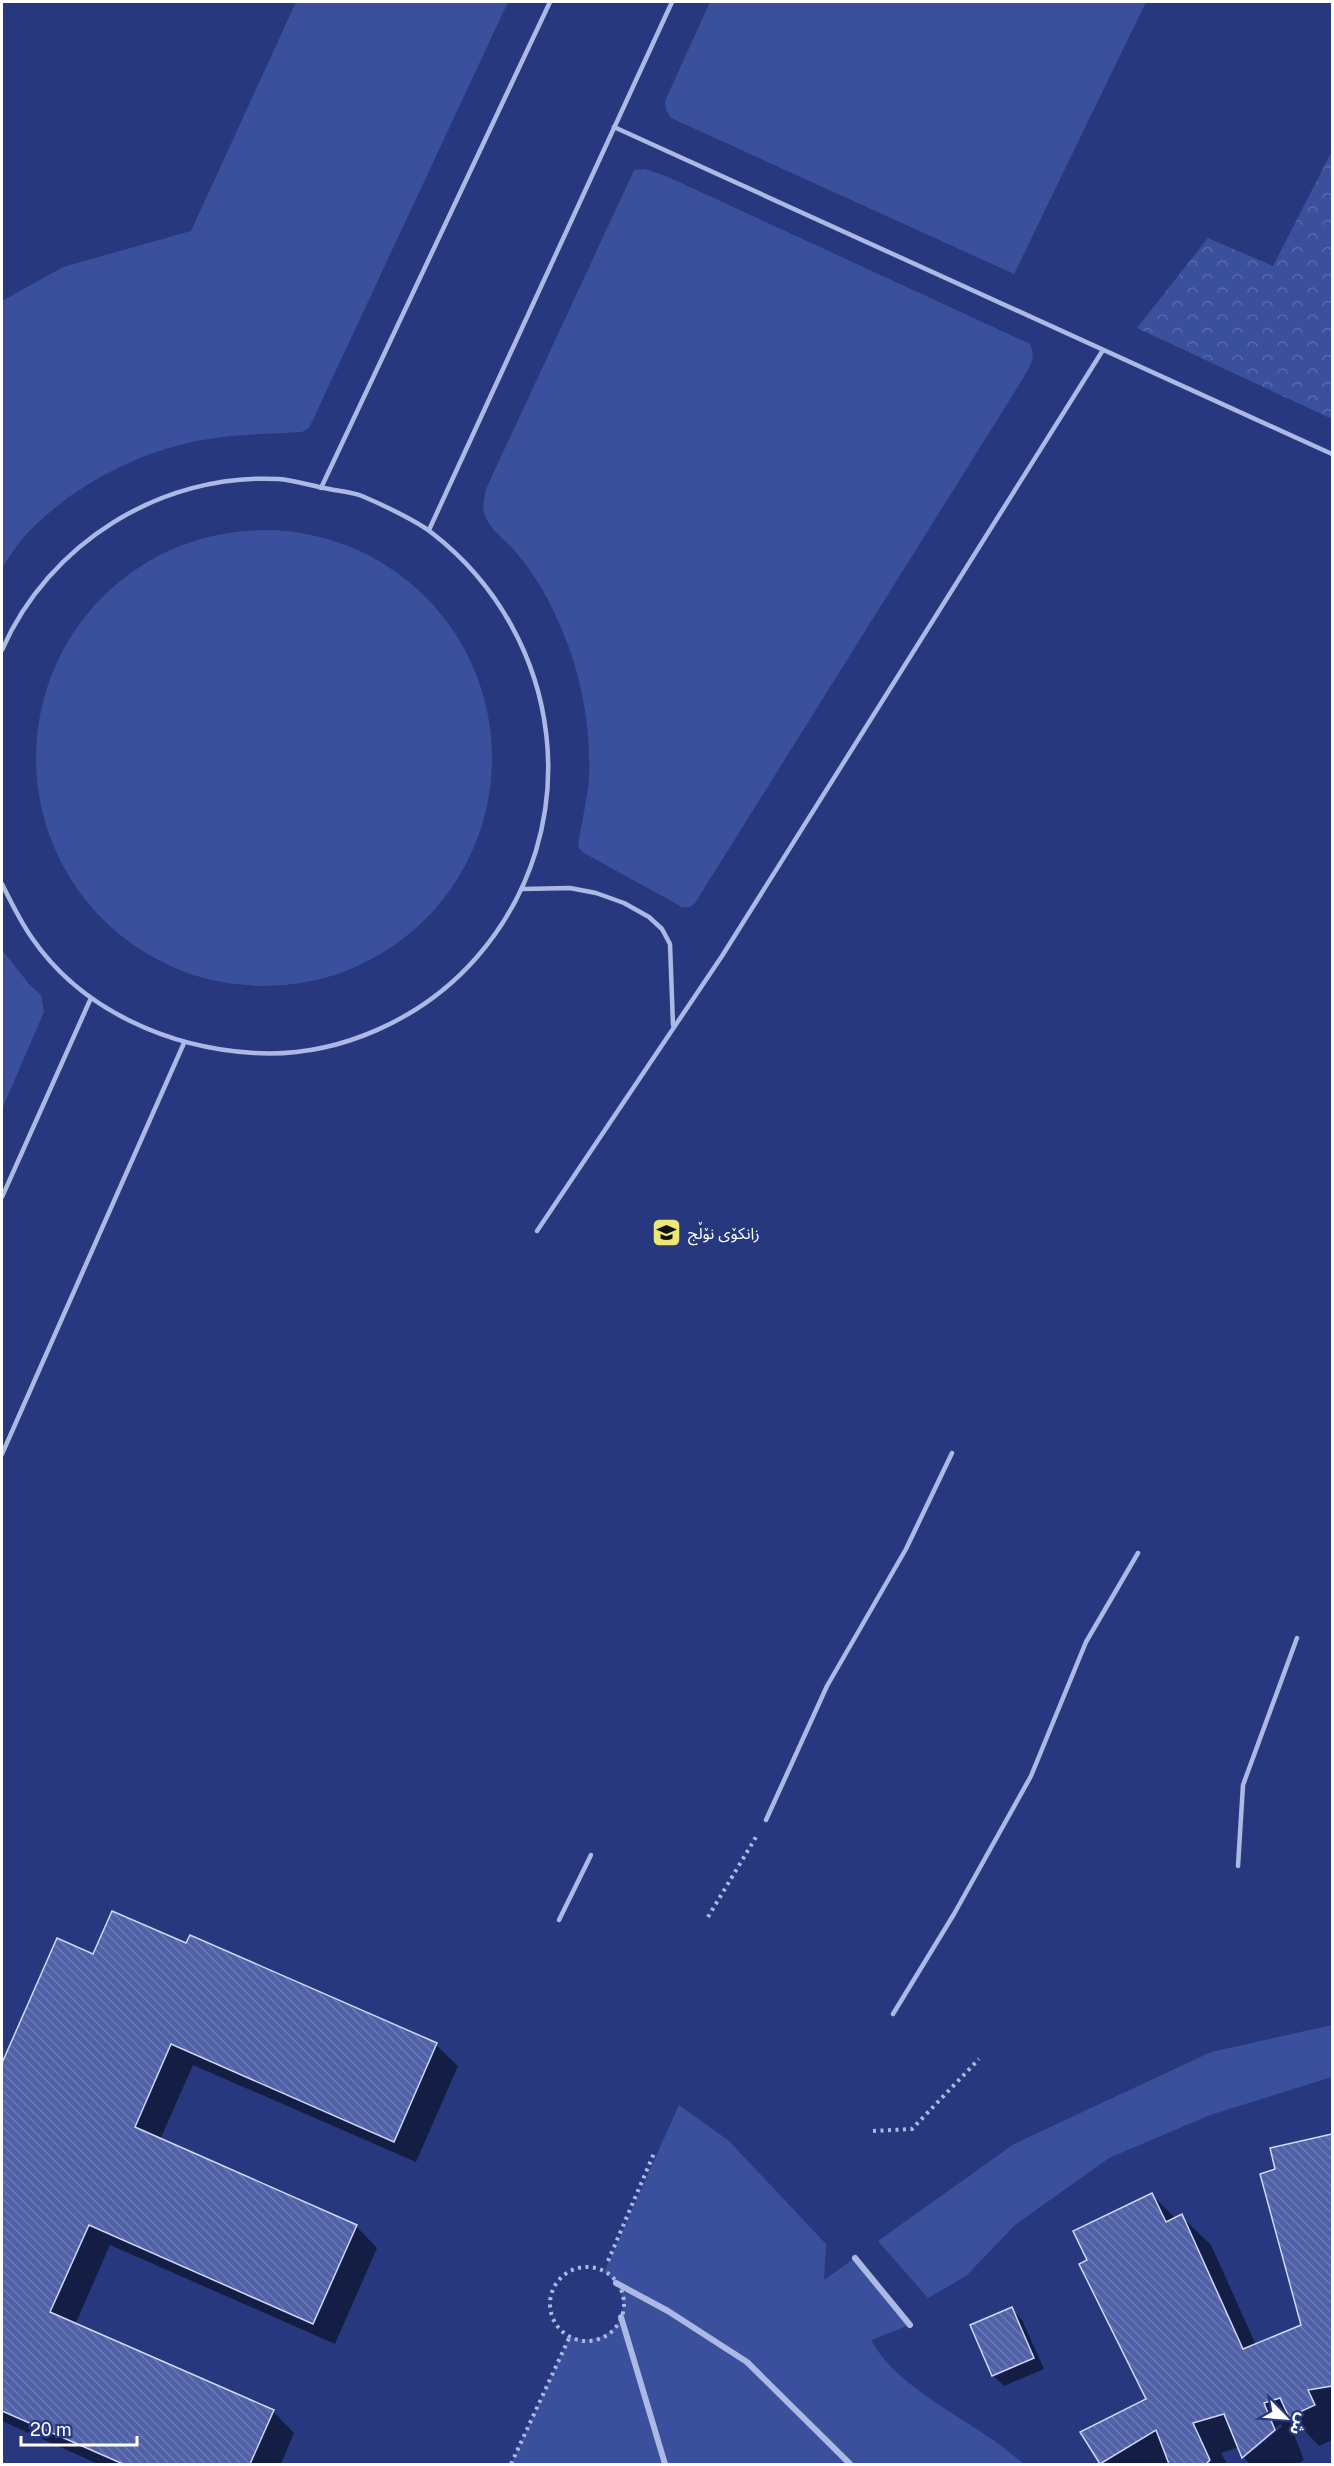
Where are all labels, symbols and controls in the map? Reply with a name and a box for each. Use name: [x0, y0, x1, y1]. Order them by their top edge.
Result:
school or university icon: زانکۆی نۆڵج: [651, 1217, 683, 1249]
place label: زانکۆی نۆڵج: [688, 1221, 760, 1246]
north arrow: [1256, 2388, 1316, 2448]
scale bar: [21, 2409, 136, 2447]
text: ش: [1286, 2410, 1312, 2438]
text: 20 m: [30, 2419, 72, 2440]

